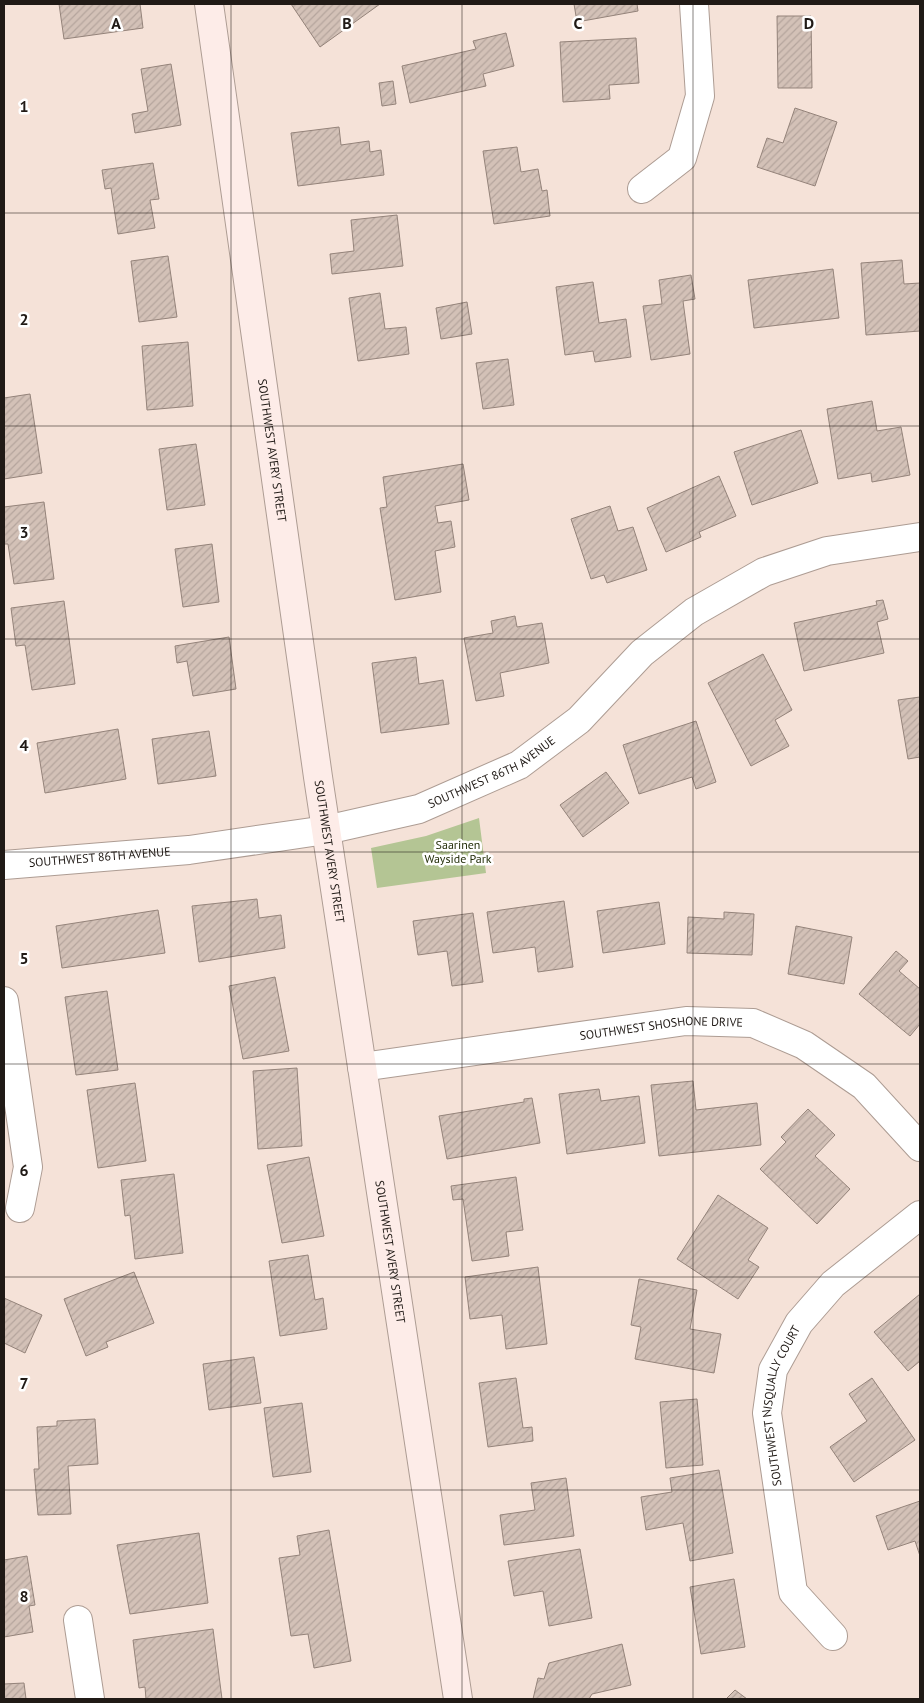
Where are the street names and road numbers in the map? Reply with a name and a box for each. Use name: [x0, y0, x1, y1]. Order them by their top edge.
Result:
street label: SOUTHWEST AVERY STREET: [255, 378, 290, 523]
street label: SOUTHWEST 86TH AVENUE: [425, 733, 558, 811]
street label: SOUTHWEST AVERY STREET: [312, 779, 348, 924]
street label: SOUTHWEST 86TH AVENUE: [28, 844, 171, 870]
street label: SOUTHWEST SHOSHONE DRIVE: [579, 1013, 743, 1043]
street label: SOUTHWEST AVERY STREET: [372, 1179, 409, 1325]
street label: SOUTHWEST NISQUALLY COURT: [759, 1322, 803, 1487]

